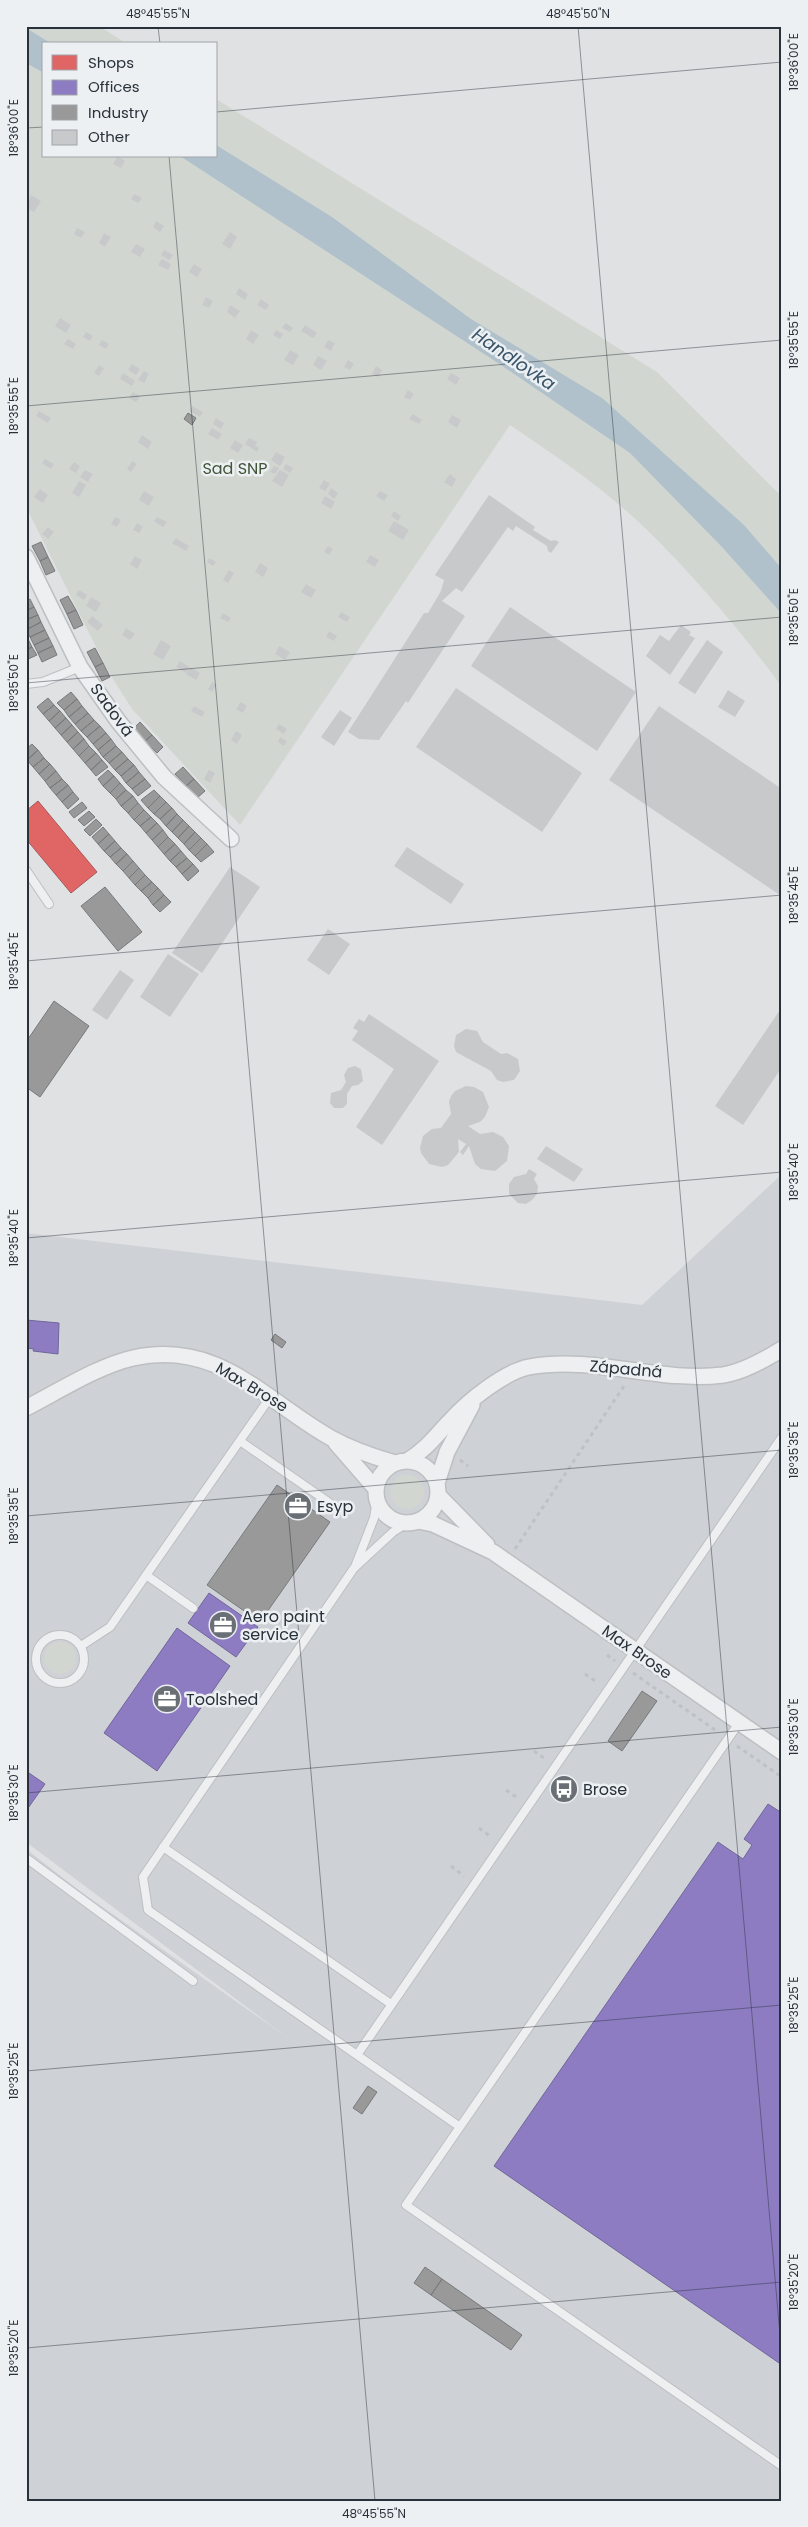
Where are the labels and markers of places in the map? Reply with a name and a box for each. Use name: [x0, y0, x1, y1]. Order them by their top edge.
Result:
office icon: Esyp: [283, 1491, 313, 1521]
place label: Esyp: [317, 1495, 354, 1518]
place label: Aero paint service: [242, 1605, 325, 1646]
office icon: Aero paint service: [208, 1610, 238, 1640]
office icon: Toolshed: [152, 1684, 182, 1714]
place label: Toolshed: [186, 1688, 258, 1711]
bus stop icon: Brose: [549, 1774, 579, 1804]
place label: Brose: [583, 1778, 627, 1801]

